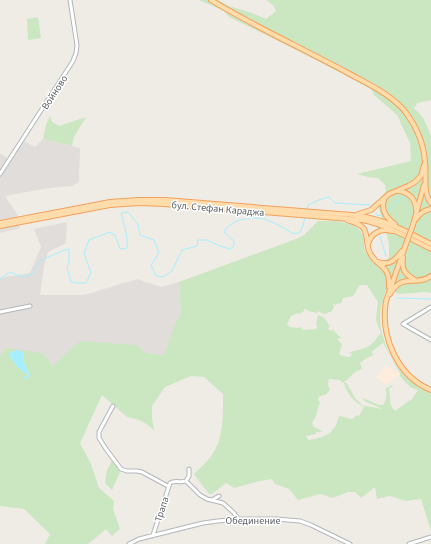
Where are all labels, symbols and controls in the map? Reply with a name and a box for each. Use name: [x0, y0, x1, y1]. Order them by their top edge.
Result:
street label: Войново: [38, 73, 71, 113]
street label: бул. Стефан Караджа: [171, 198, 265, 220]
street label: Трапа: [151, 495, 173, 524]
street label: Обединение: [226, 514, 280, 528]

